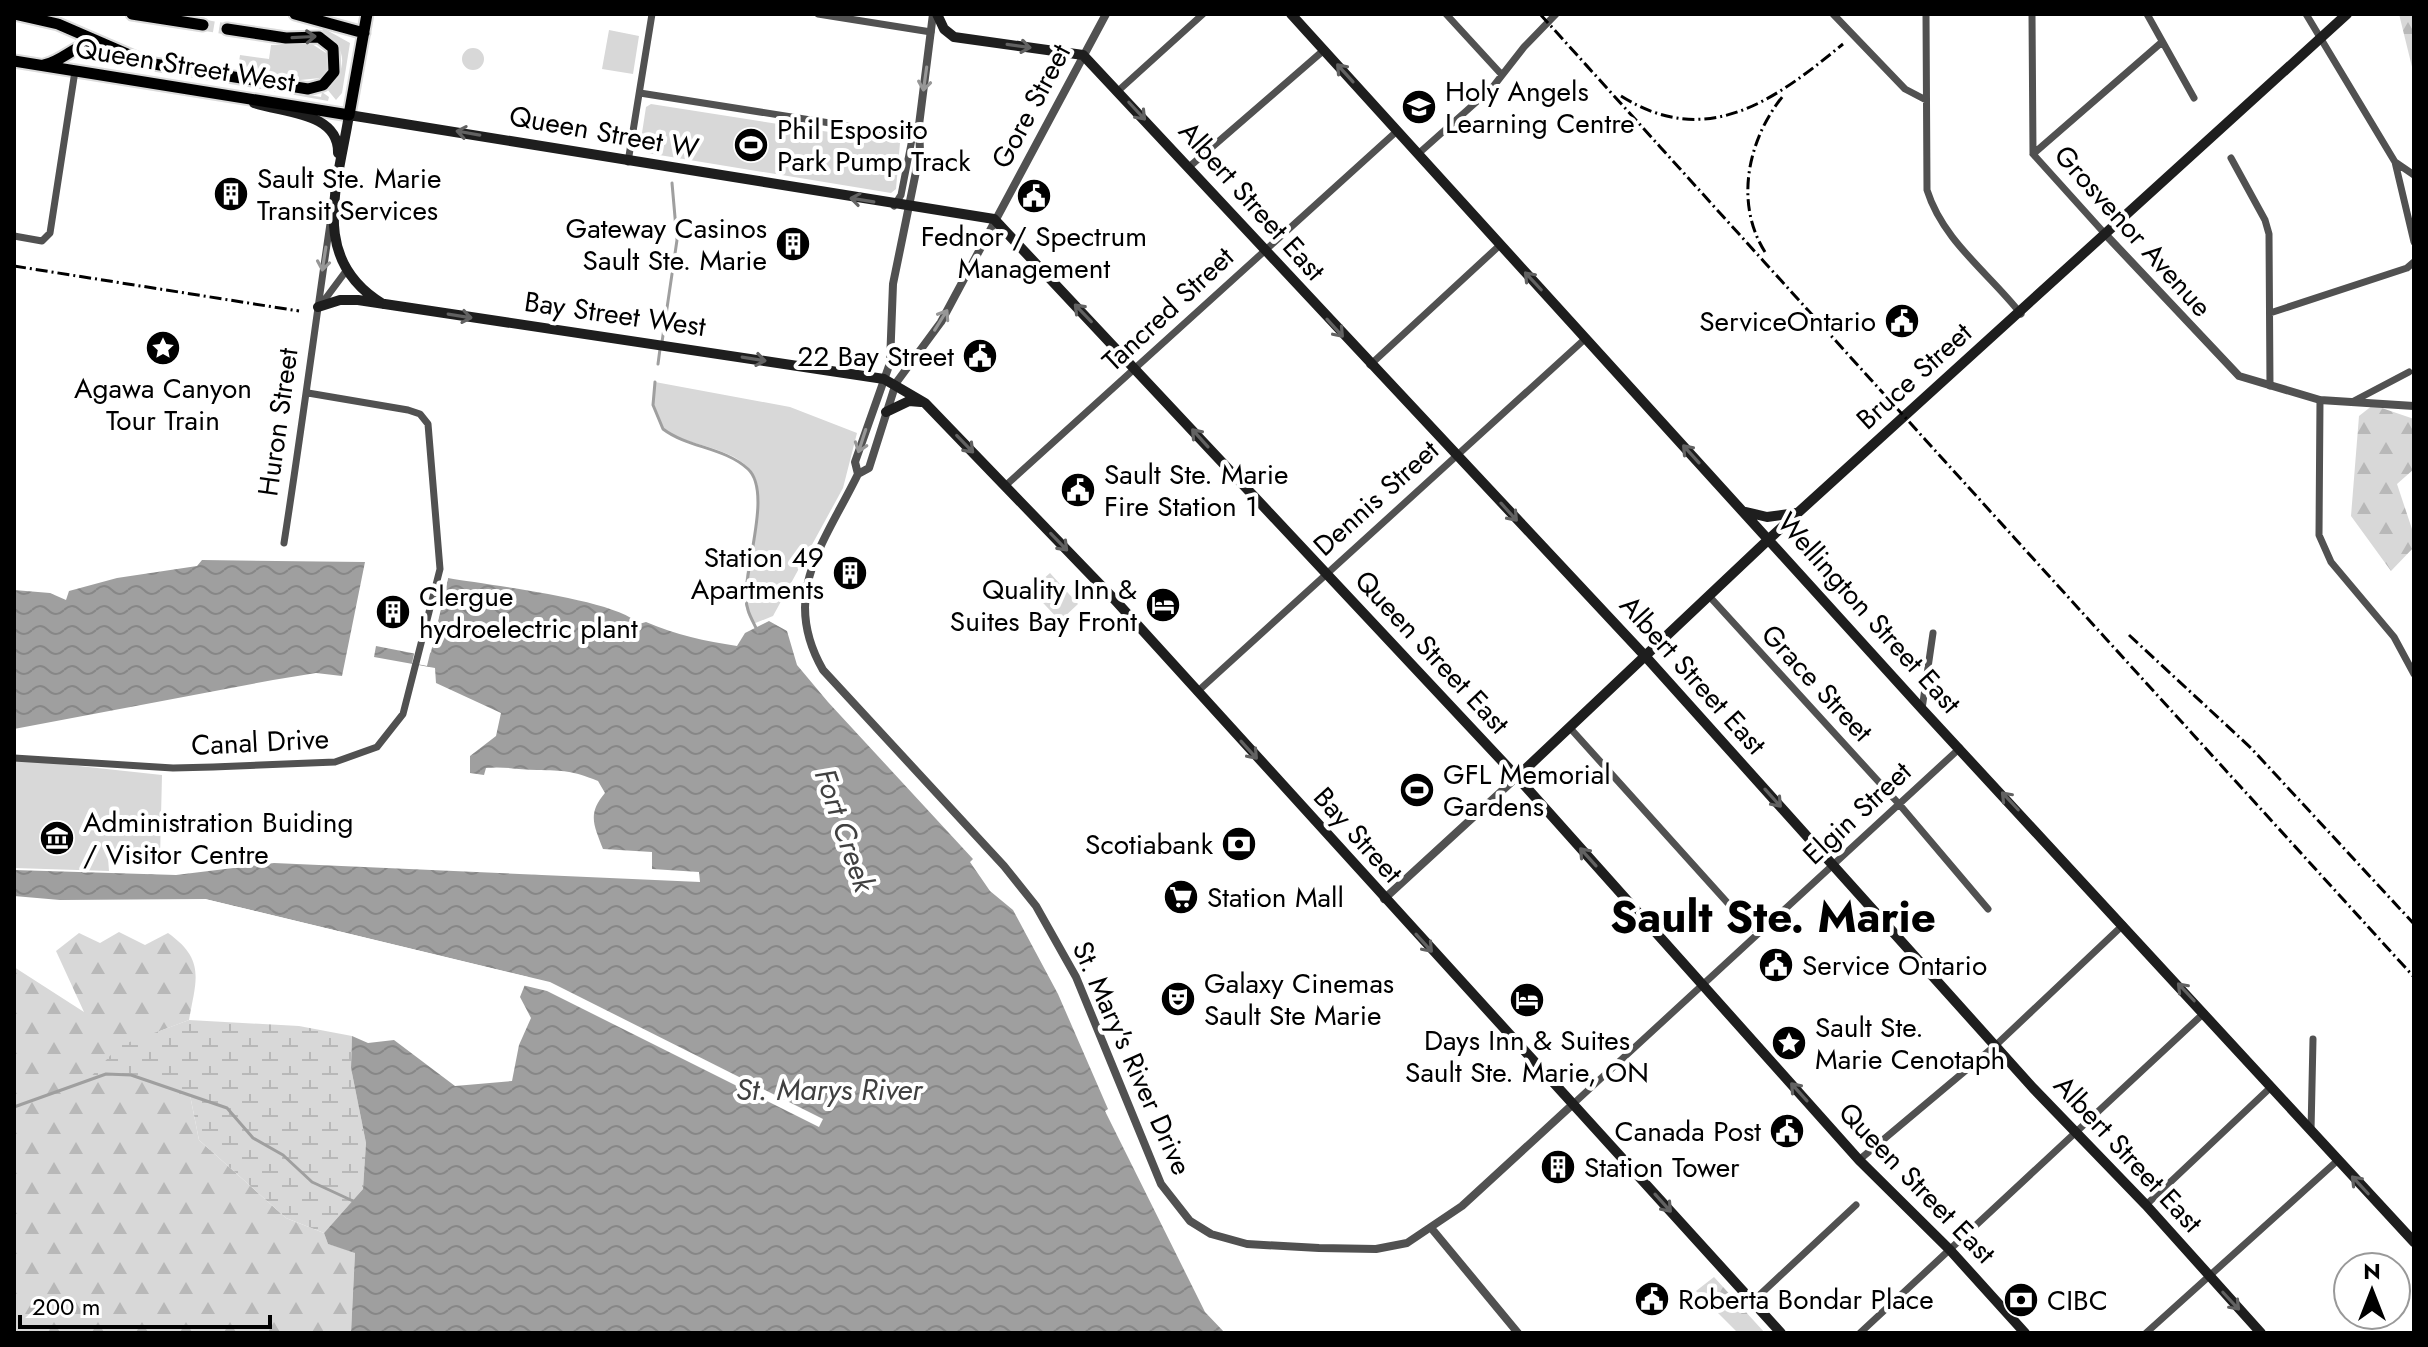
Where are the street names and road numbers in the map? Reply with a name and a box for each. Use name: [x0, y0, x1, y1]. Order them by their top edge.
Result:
street label: Queen Street West: [72, 27, 298, 103]
street label: Gore Street: [981, 36, 1081, 176]
street label: Queen Street W: [506, 95, 702, 169]
street label: Albert Street East: [1169, 112, 1335, 290]
street label: Grosvenor Avenue: [2045, 136, 2221, 326]
street label: Tancred Street: [1093, 237, 1243, 381]
street label: Bay Street West: [522, 281, 709, 347]
street label: Bruce Street: [1847, 313, 1981, 439]
street label: Huron Street: [247, 345, 309, 499]
street label: Dennis Street: [1304, 430, 1448, 566]
street label: Wellington Street East: [1767, 503, 1971, 723]
street label: Queen Street East: [1345, 561, 1519, 743]
street label: Albert Street East: [1610, 586, 1776, 764]
street label: Grace Street: [1752, 615, 1883, 751]
street label: Canal Drive: [190, 718, 330, 766]
street label: Elgin Street: [1794, 752, 1921, 874]
street label: Bay Street: [1304, 778, 1412, 892]
street label: St. Mary's River Drive: [1062, 934, 1202, 1182]
street label: Albert Street East: [2044, 1066, 2212, 1242]
street label: Queen Street East: [1829, 1093, 2005, 1273]

